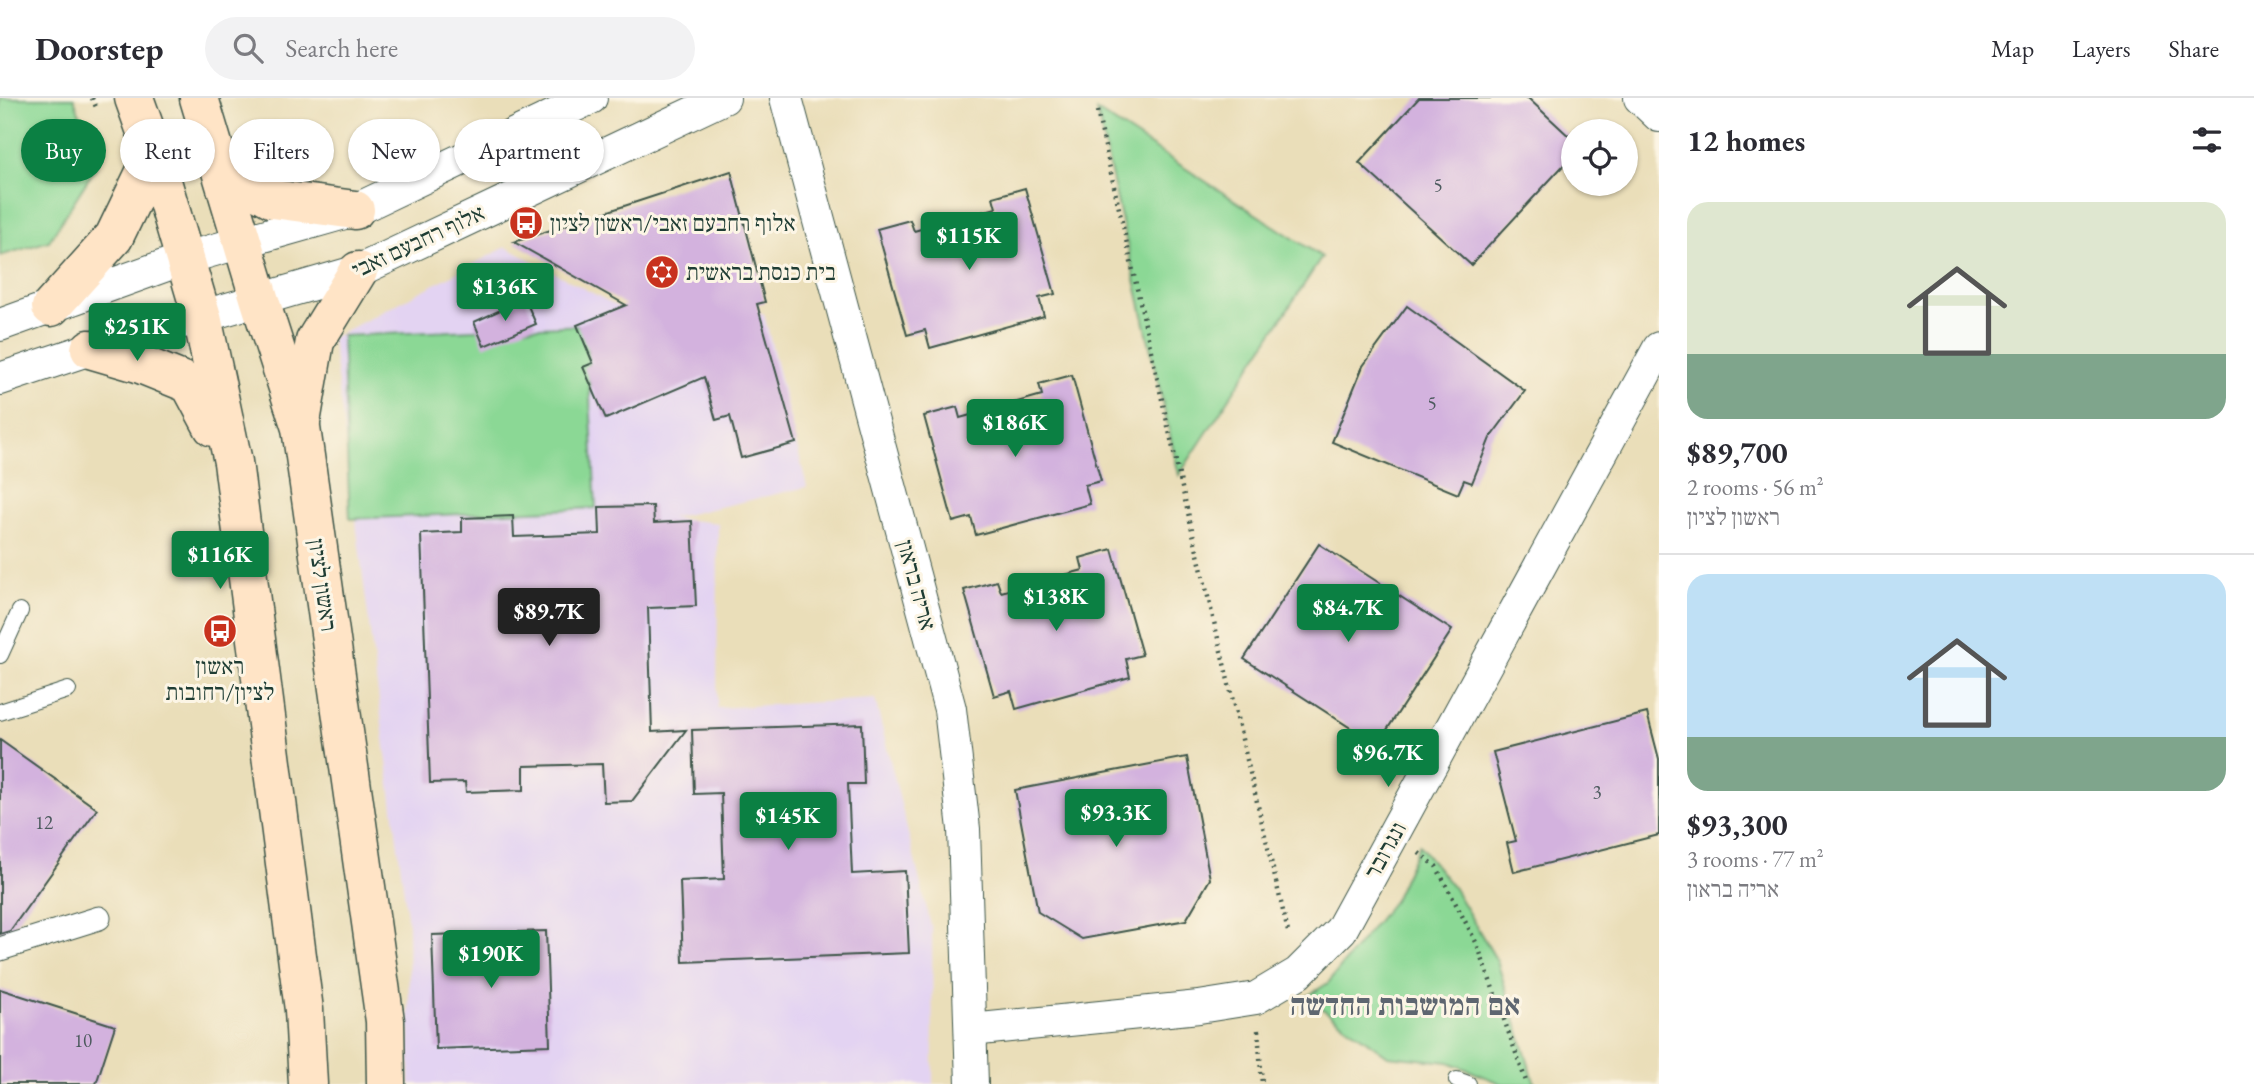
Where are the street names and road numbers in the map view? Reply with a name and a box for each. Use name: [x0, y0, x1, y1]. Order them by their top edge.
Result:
street label: אלוף רחבעם זאבי: [347, 197, 489, 285]
street label: ראשון לציון: [302, 537, 344, 633]
street label: אריה בראון: [891, 537, 943, 633]
street label: ונגרובר: [1357, 816, 1413, 884]

